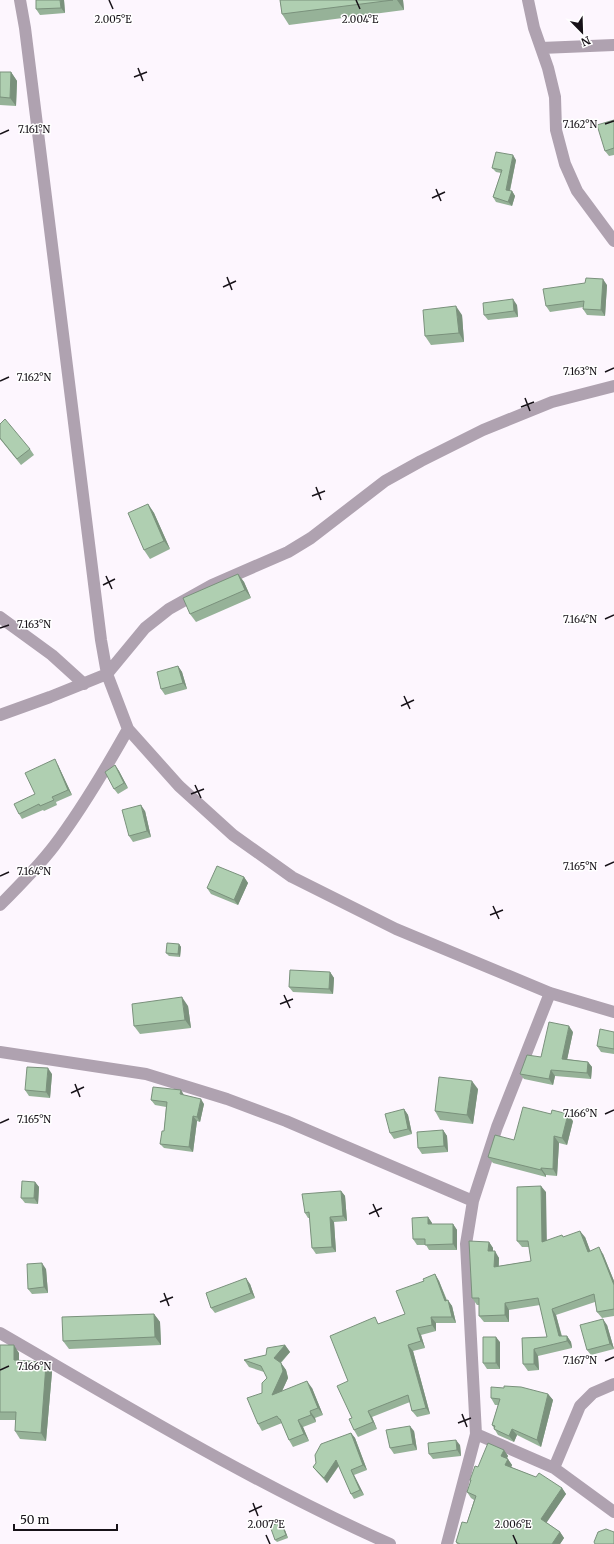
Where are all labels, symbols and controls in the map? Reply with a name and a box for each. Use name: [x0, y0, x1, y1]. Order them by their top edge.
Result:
north arrow: [562, 12, 602, 52]
text: 2.005°E: [95, 13, 132, 26]
text: 2.004°E: [342, 13, 379, 26]
text: N: [579, 33, 593, 49]
text: 7.162°N: [563, 118, 597, 131]
text: 7.161°N: [18, 123, 50, 136]
text: 7.163°N: [563, 365, 597, 378]
text: 7.162°N: [17, 371, 51, 384]
text: 7.164°N: [563, 613, 597, 626]
text: 7.163°N: [17, 618, 51, 631]
text: 7.165°N: [563, 860, 597, 873]
text: 7.164°N: [17, 865, 51, 878]
text: 7.166°N: [563, 1107, 597, 1120]
text: 7.165°N: [17, 1113, 51, 1126]
text: 7.167°N: [563, 1354, 597, 1367]
text: 7.166°N: [17, 1360, 51, 1373]
scale bar: [14, 1506, 117, 1532]
text: 50 m: [20, 1512, 49, 1527]
text: 2.007°E: [247, 1518, 285, 1531]
text: 2.006°E: [495, 1518, 532, 1531]

